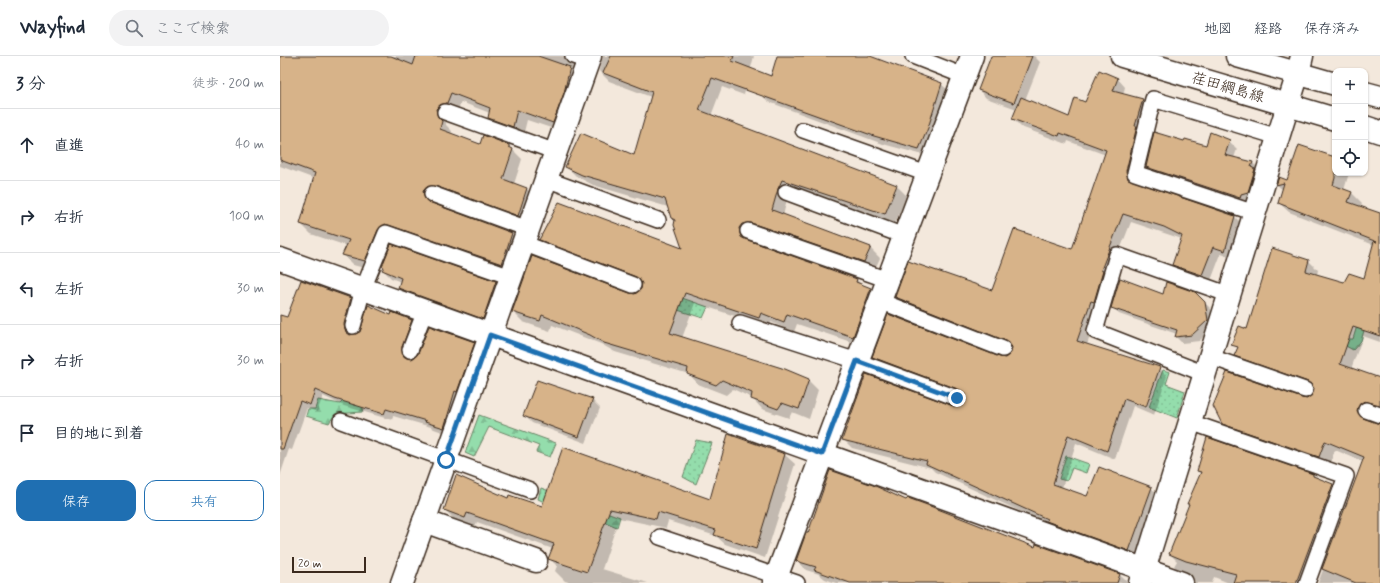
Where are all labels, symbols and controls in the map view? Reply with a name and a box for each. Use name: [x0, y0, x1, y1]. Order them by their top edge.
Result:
search box: [109, 10, 389, 46]
text: Wayfind: [20, 15, 85, 40]
icon: search: [123, 17, 145, 39]
text: ここで検索: [155, 19, 230, 39]
text: 地図: [1204, 20, 1232, 38]
text: 経路: [1254, 20, 1282, 38]
text: 保存済み: [1304, 20, 1360, 38]
street label: 荏田綱島線: [1189, 68, 1267, 108]
map controls: [1332, 68, 1368, 176]
button: +: [1332, 68, 1368, 104]
text: 3 分: [16, 73, 45, 95]
text: 徒歩 · 200 m: [193, 75, 264, 92]
button: −: [1332, 104, 1368, 140]
icon: ahead: [16, 134, 38, 156]
text: 直進: [54, 136, 84, 156]
text: 40 m: [235, 136, 264, 153]
button: locate: [1332, 140, 1368, 176]
icon: right: [16, 206, 38, 228]
text: 右折: [54, 208, 84, 228]
text: 100 m: [229, 208, 264, 225]
icon: left: [16, 278, 38, 300]
text: 左折: [54, 280, 84, 300]
text: 30 m: [237, 280, 264, 297]
icon: right: [16, 350, 38, 372]
text: 右折: [54, 352, 84, 372]
text: 30 m: [237, 352, 264, 369]
route end: [948, 389, 966, 407]
icon: arrive: [16, 422, 38, 444]
text: 目的地に到着: [54, 424, 144, 444]
route start: [437, 451, 455, 469]
button: 保存: [16, 480, 136, 521]
button: 共有: [144, 480, 264, 521]
scale bar: [292, 555, 366, 574]
text: 20 m: [298, 557, 321, 571]

